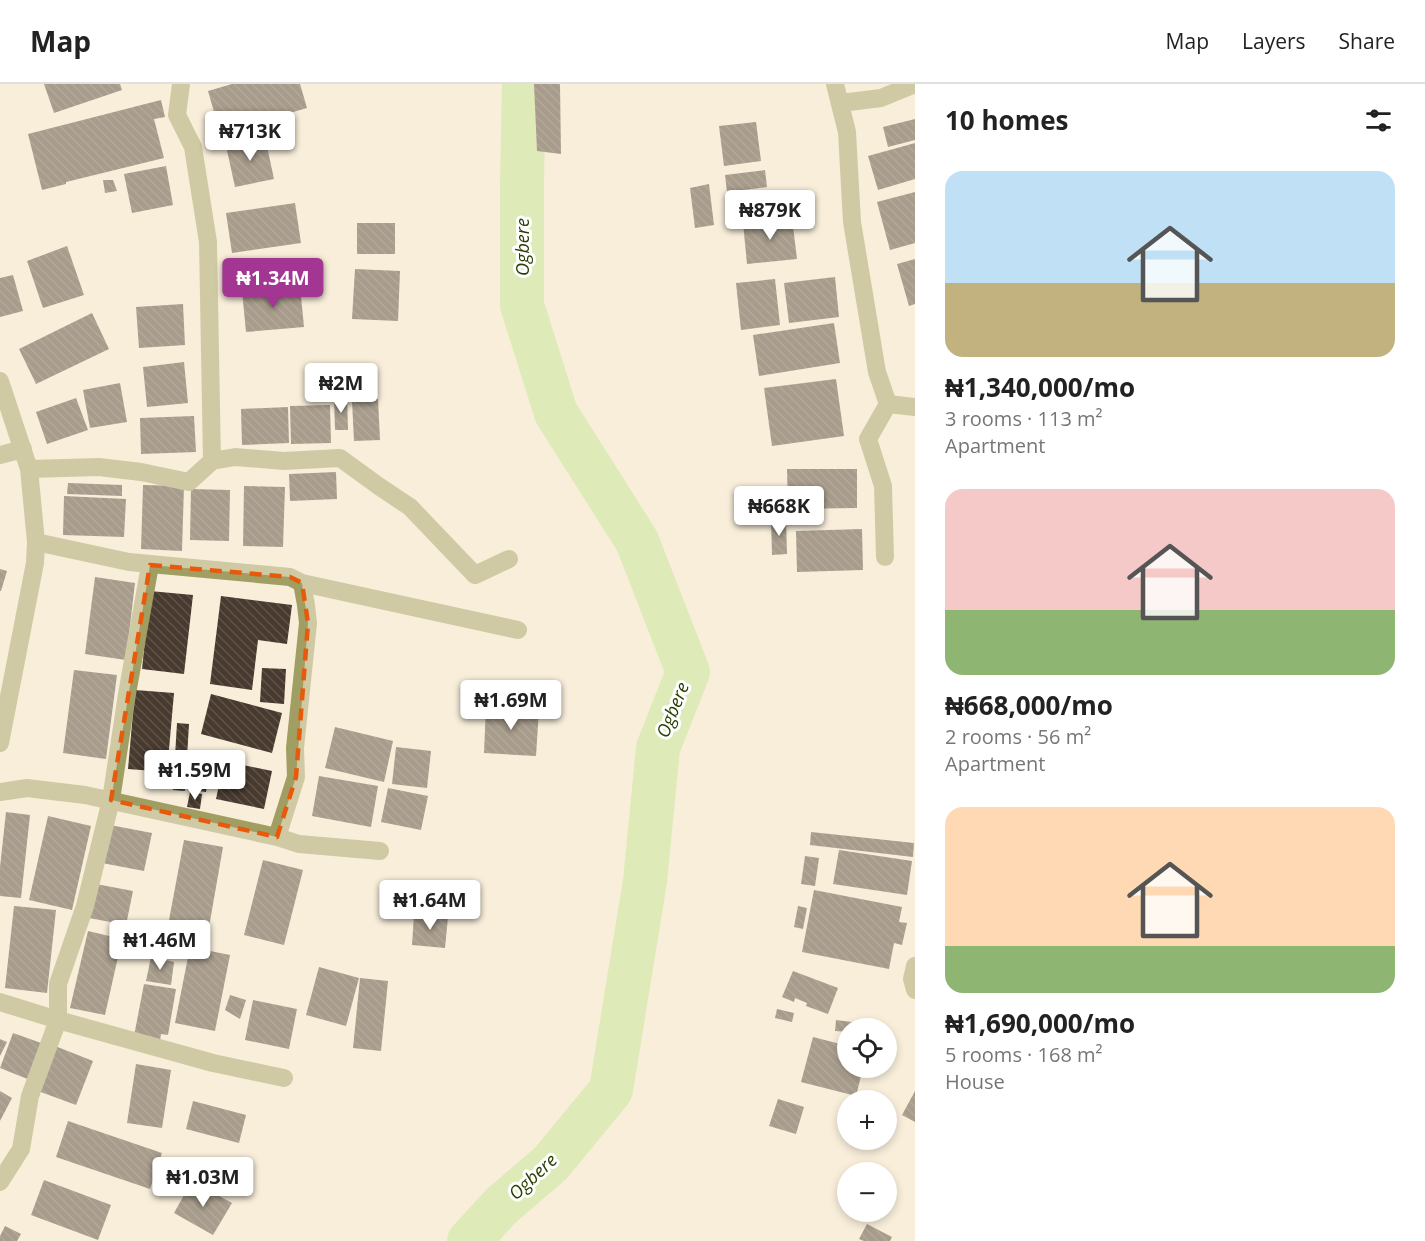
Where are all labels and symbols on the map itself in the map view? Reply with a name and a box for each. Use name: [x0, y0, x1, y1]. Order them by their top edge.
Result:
pin: ₦713K: [208, 111, 292, 162]
pin: ₦879K: [728, 190, 812, 241]
water label: Ogbere: [510, 218, 534, 276]
pin: ₦1.34M: [224, 258, 322, 309]
pin: ₦2M: [312, 363, 370, 414]
pin: ₦668K: [737, 486, 821, 537]
water label: Ogbere: [650, 678, 694, 741]
pin: ₦1.69M: [462, 680, 560, 731]
pin: ₦1.59M: [146, 750, 244, 801]
pin: ₦1.64M: [381, 880, 479, 931]
pin: ₦1.46M: [111, 920, 209, 971]
water label: Ogbere: [503, 1148, 562, 1205]
pin: ₦1.03M: [154, 1157, 252, 1208]

